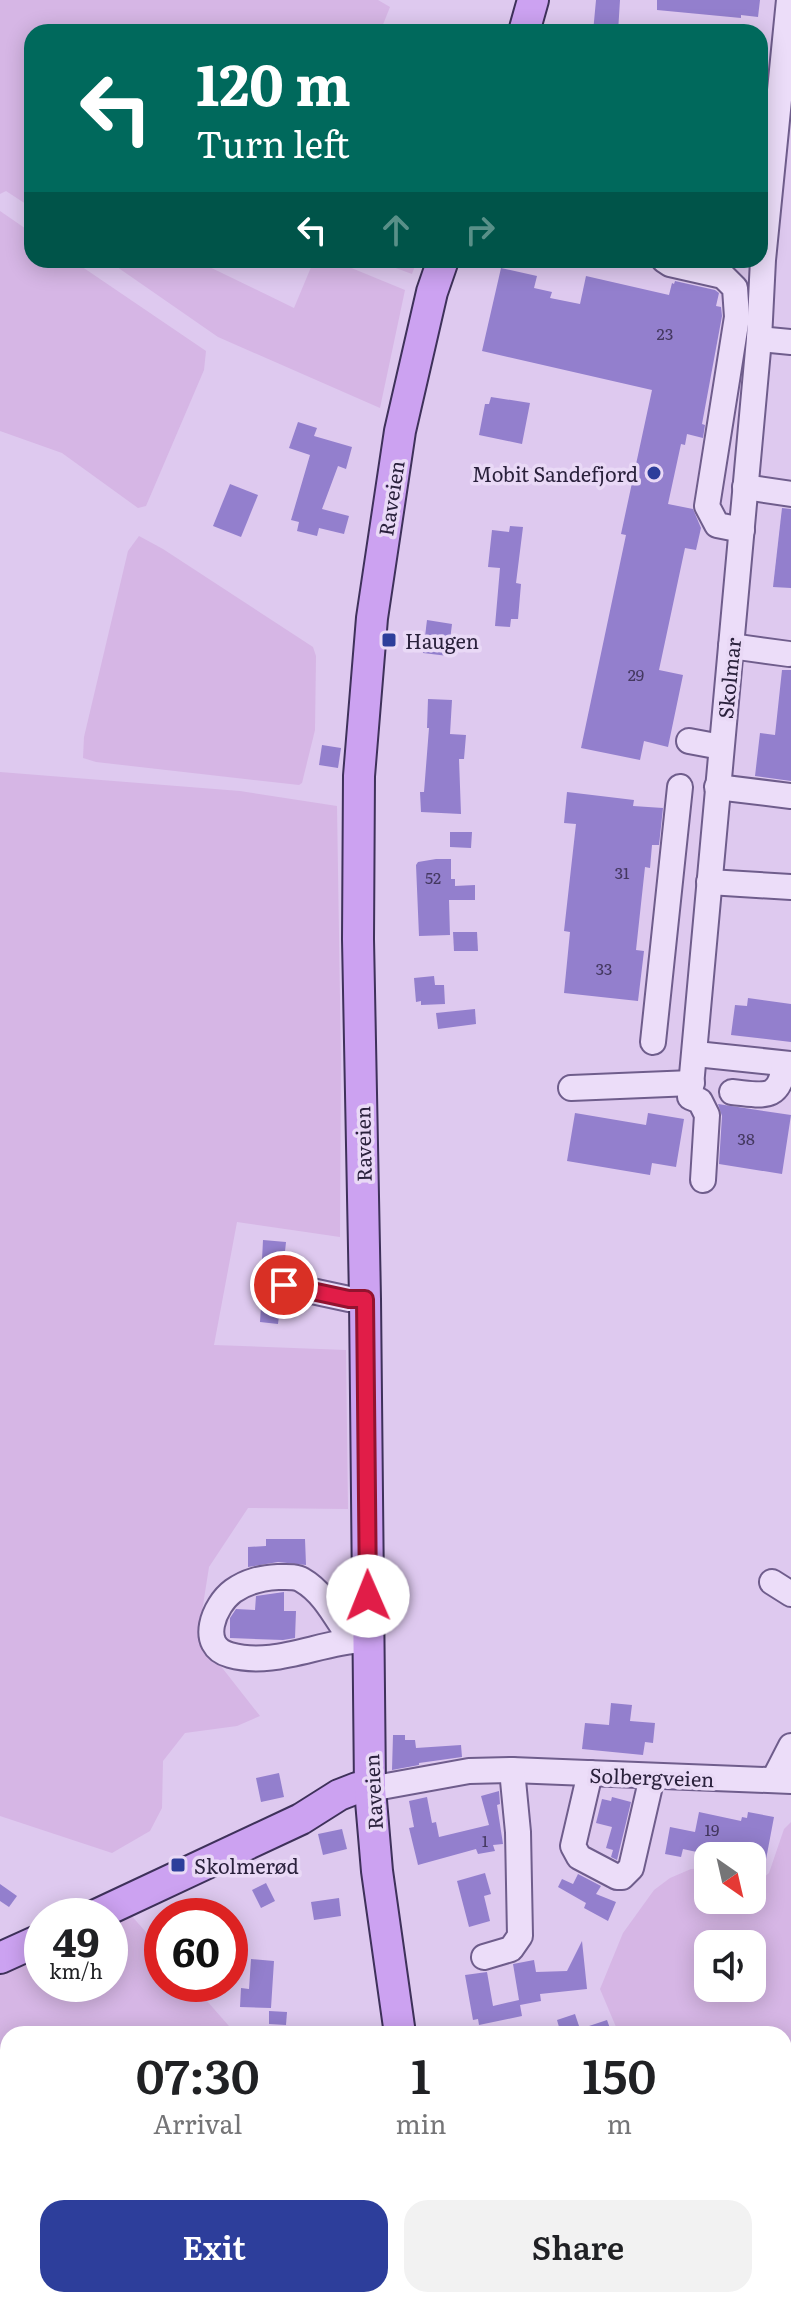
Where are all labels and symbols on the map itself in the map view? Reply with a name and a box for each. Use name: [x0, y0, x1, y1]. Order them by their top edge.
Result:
house number: 23: [657, 321, 673, 345]
street label: Raveien: [369, 458, 411, 538]
place label: Mobit Sandefjord: [472, 458, 638, 488]
marker: Mobit Sandefjord: [645, 464, 663, 482]
place label: Haugen: [405, 625, 479, 655]
marker: Haugen: [380, 631, 398, 649]
street label: Skolmar: [709, 635, 747, 720]
house number: 29: [628, 662, 644, 686]
house number: 31: [614, 860, 630, 884]
house number: 52: [425, 865, 441, 889]
house number: 33: [596, 956, 612, 980]
street label: Raveien: [346, 1106, 378, 1182]
house number: 38: [737, 1126, 755, 1150]
pin: [250, 1251, 318, 1319]
position arrow: [326, 1554, 410, 1638]
street label: Raveien: [355, 1753, 389, 1831]
street label: Solbergveien: [589, 1759, 715, 1793]
house number: 19: [705, 1817, 719, 1841]
house number: 1: [482, 1828, 489, 1852]
north arrow: [694, 1842, 766, 1914]
place label: Skolmerød: [194, 1850, 299, 1880]
marker: Skolmerød: [169, 1856, 187, 1874]
speed limit sign: 60: [144, 1898, 248, 2002]

